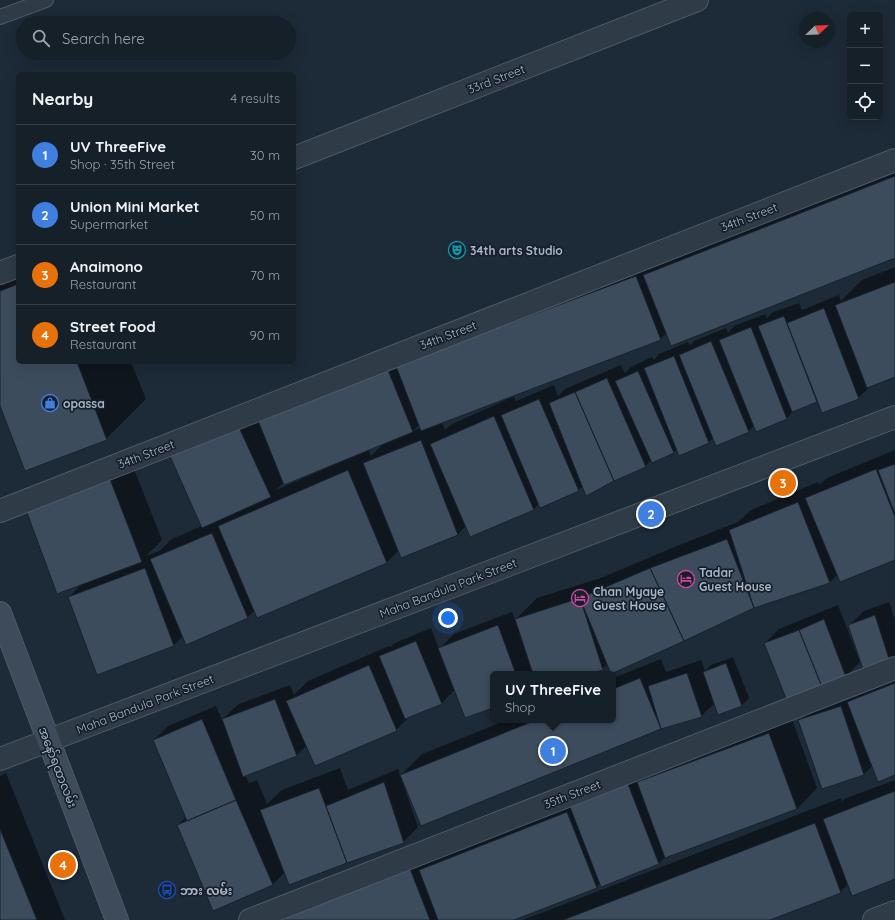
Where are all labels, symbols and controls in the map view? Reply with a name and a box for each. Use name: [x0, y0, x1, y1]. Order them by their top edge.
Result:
north arrow: [799, 12, 835, 48]
map controls: [847, 12, 883, 120]
button: +: [847, 12, 883, 48]
search box: [16, 16, 296, 60]
icon: search: [30, 27, 52, 49]
text: Search here: [62, 29, 145, 48]
button: −: [847, 48, 883, 84]
street label: 33rd Street: [465, 61, 527, 97]
button: locate: [847, 84, 883, 120]
text: Nearby: [32, 88, 93, 109]
text: 4 results: [230, 90, 280, 106]
text: UV ThreeFive: [70, 137, 166, 156]
text: 1: [42, 147, 48, 163]
text: 30 m: [250, 147, 280, 163]
text: Shop · 35th Street: [70, 156, 175, 172]
text: Union Mini Market: [70, 197, 199, 216]
street label: 34th Street: [719, 199, 779, 235]
text: 2: [41, 207, 49, 223]
text: 50 m: [250, 207, 280, 223]
text: Supermarket: [70, 216, 148, 232]
theatre icon: 34th arts Studio: [447, 240, 467, 260]
place label: 34th arts Studio: [470, 243, 563, 258]
text: Anaimono: [70, 257, 143, 276]
text: 3: [42, 267, 48, 283]
text: 70 m: [250, 267, 280, 283]
text: Restaurant: [70, 276, 136, 292]
text: Street Food: [70, 317, 156, 336]
street label: 34th Street: [418, 317, 478, 353]
text: 4: [41, 327, 49, 343]
text: 90 m: [250, 327, 280, 343]
text: Restaurant: [70, 336, 136, 352]
shop icon: opassa: [40, 393, 60, 413]
place label: opassa: [63, 396, 105, 411]
street label: 34th Street: [116, 436, 176, 472]
pin: 3: [770, 468, 796, 498]
pin: 2: [638, 499, 664, 529]
street label: Maha Bandula Park Street: [377, 555, 519, 621]
place label: Tadar Guest House: [699, 565, 772, 594]
hotel icon: Tadar Guest House: [676, 569, 696, 589]
place label: Chan Myaye Guest House: [593, 584, 666, 613]
hotel icon: Chan Myaye Guest House: [570, 588, 590, 608]
your location: [438, 608, 458, 628]
street label: Maha Bandula Park Street: [74, 671, 216, 737]
popup: [490, 671, 616, 723]
text: UV ThreeFive: [505, 680, 601, 699]
text: Shop: [505, 699, 535, 715]
street label: အနော်ရထာလမ်း: [33, 724, 81, 811]
pin: 1: [540, 736, 566, 766]
street label: 35th Street: [541, 776, 603, 812]
pin: 4: [50, 850, 76, 880]
bus stop icon: ဘား လမ်း: [157, 880, 177, 900]
place label: ဘား လမ်း: [180, 881, 232, 898]

